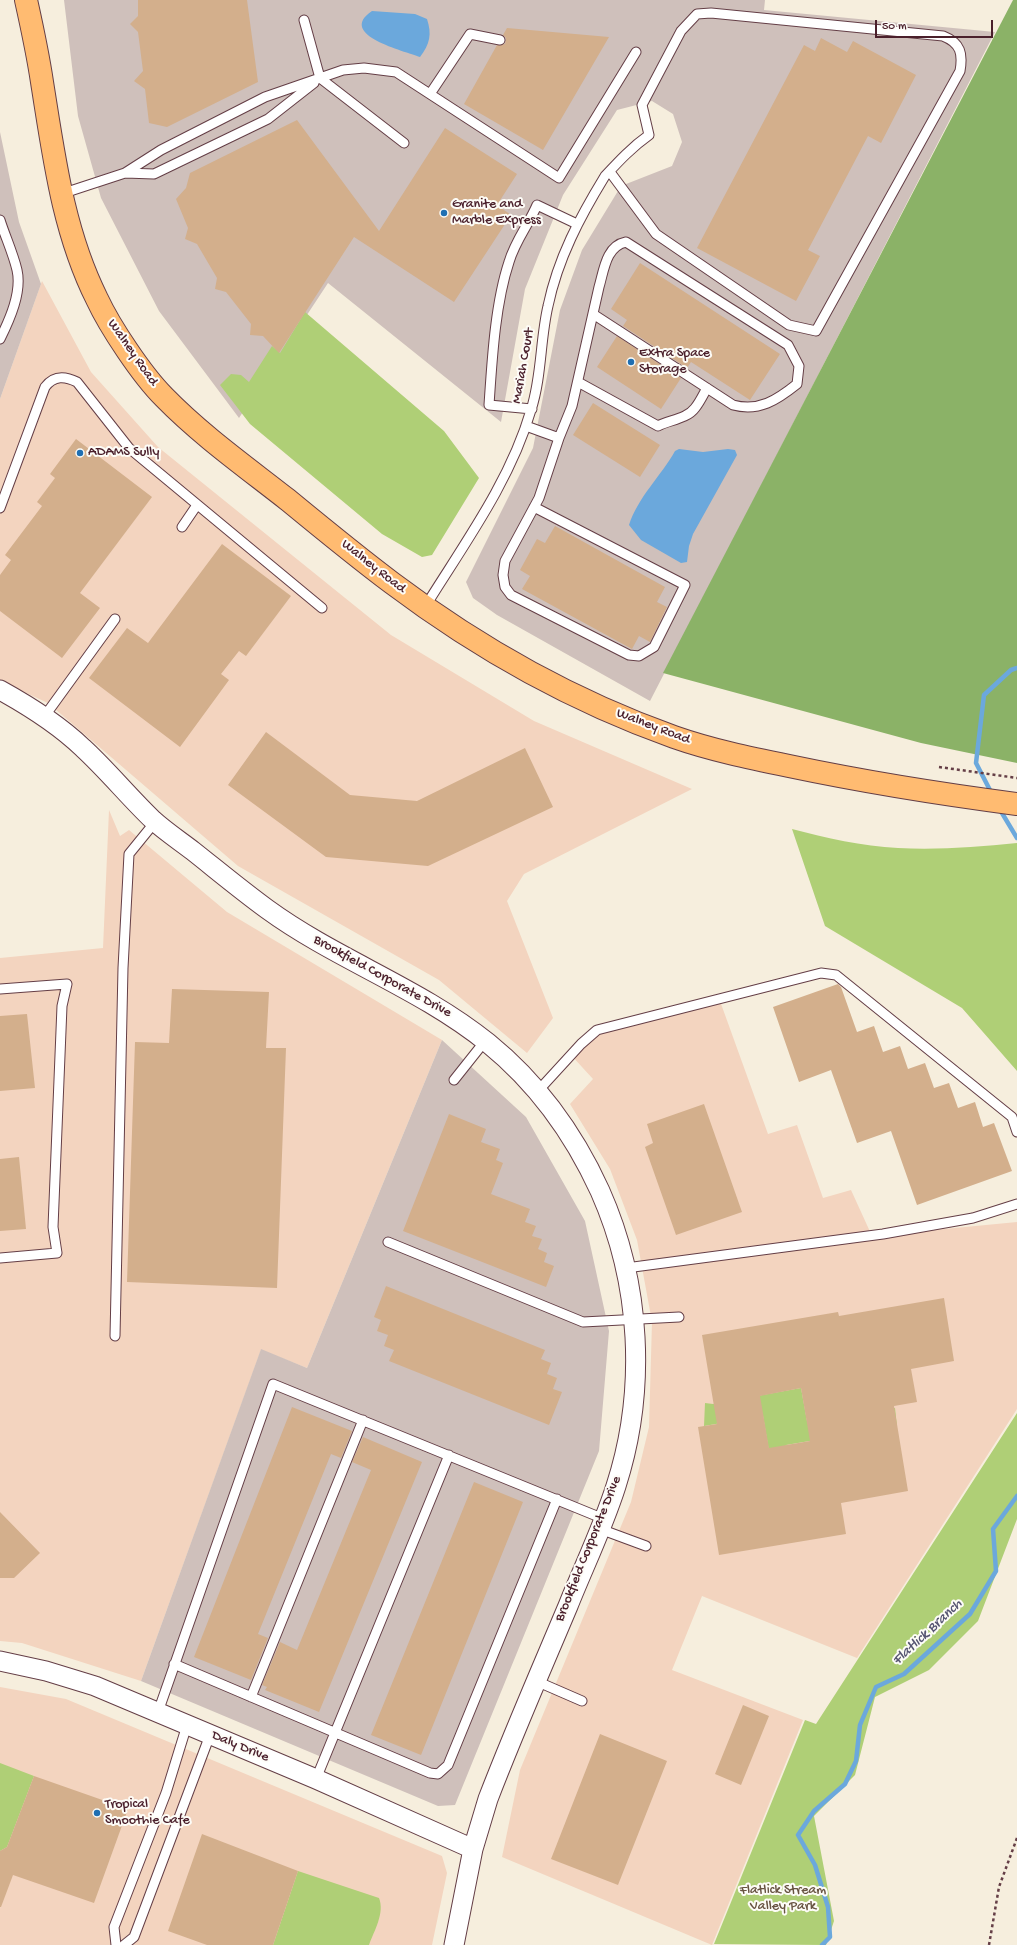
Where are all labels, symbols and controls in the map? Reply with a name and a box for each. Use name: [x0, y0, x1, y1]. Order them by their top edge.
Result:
scale bar: [877, 12, 995, 38]
text: 50 m: [882, 20, 907, 34]
place label: Granite and Marble Express: [452, 197, 541, 230]
marker: Granite and Marble Express: [439, 208, 449, 218]
street label: Walney Road: [103, 316, 161, 390]
street label: Mariah Court: [509, 327, 539, 405]
place label: Extra Space Storage: [639, 346, 710, 378]
marker: Extra Space Storage: [626, 357, 636, 367]
place label: ADAMS Sully: [88, 445, 159, 461]
marker: ADAMS Sully: [75, 448, 85, 458]
street label: Walney Road: [337, 537, 409, 597]
street label: Walney Road: [614, 705, 692, 749]
street label: Brookfield Corporate Drive: [310, 932, 454, 1022]
street label: Brookfield Corporate Drive: [552, 1474, 626, 1624]
water label: Flatlick Branch: [889, 1596, 967, 1670]
street label: Daly Drive: [209, 1727, 271, 1767]
place label: Tropical Smoothie Cafe: [105, 1797, 190, 1830]
marker: Tropical Smoothie Cafe: [92, 1808, 102, 1818]
park label: Flatlick Stream Valley Park: [740, 1883, 826, 1916]

